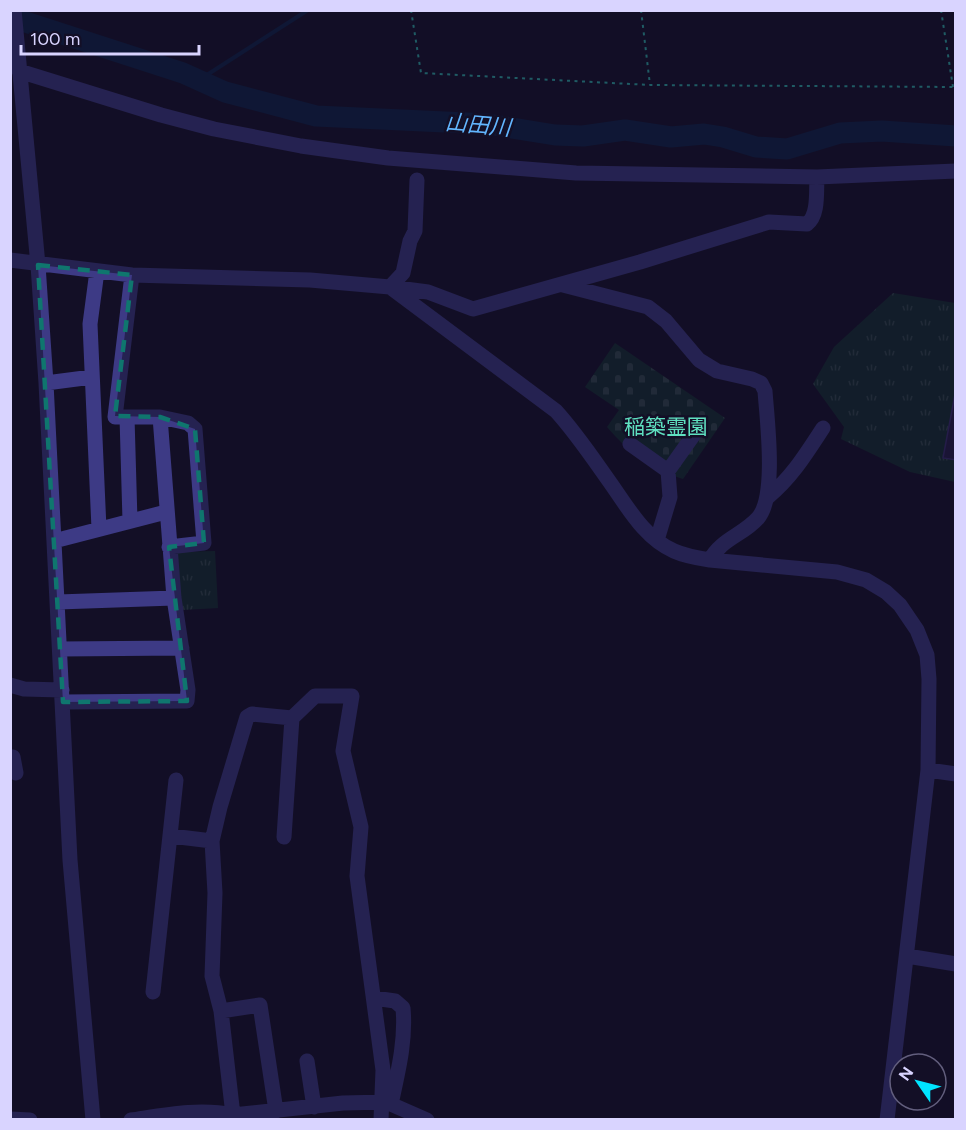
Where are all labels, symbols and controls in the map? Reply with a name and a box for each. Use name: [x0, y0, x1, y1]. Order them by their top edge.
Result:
scale bar: [21, 18, 200, 56]
text: 100 m: [30, 28, 80, 50]
water label: 山田川: [444, 109, 514, 141]
park label: 稲築霊園: [624, 414, 708, 439]
north arrow: [888, 1052, 948, 1112]
text: N: [895, 1063, 917, 1084]

